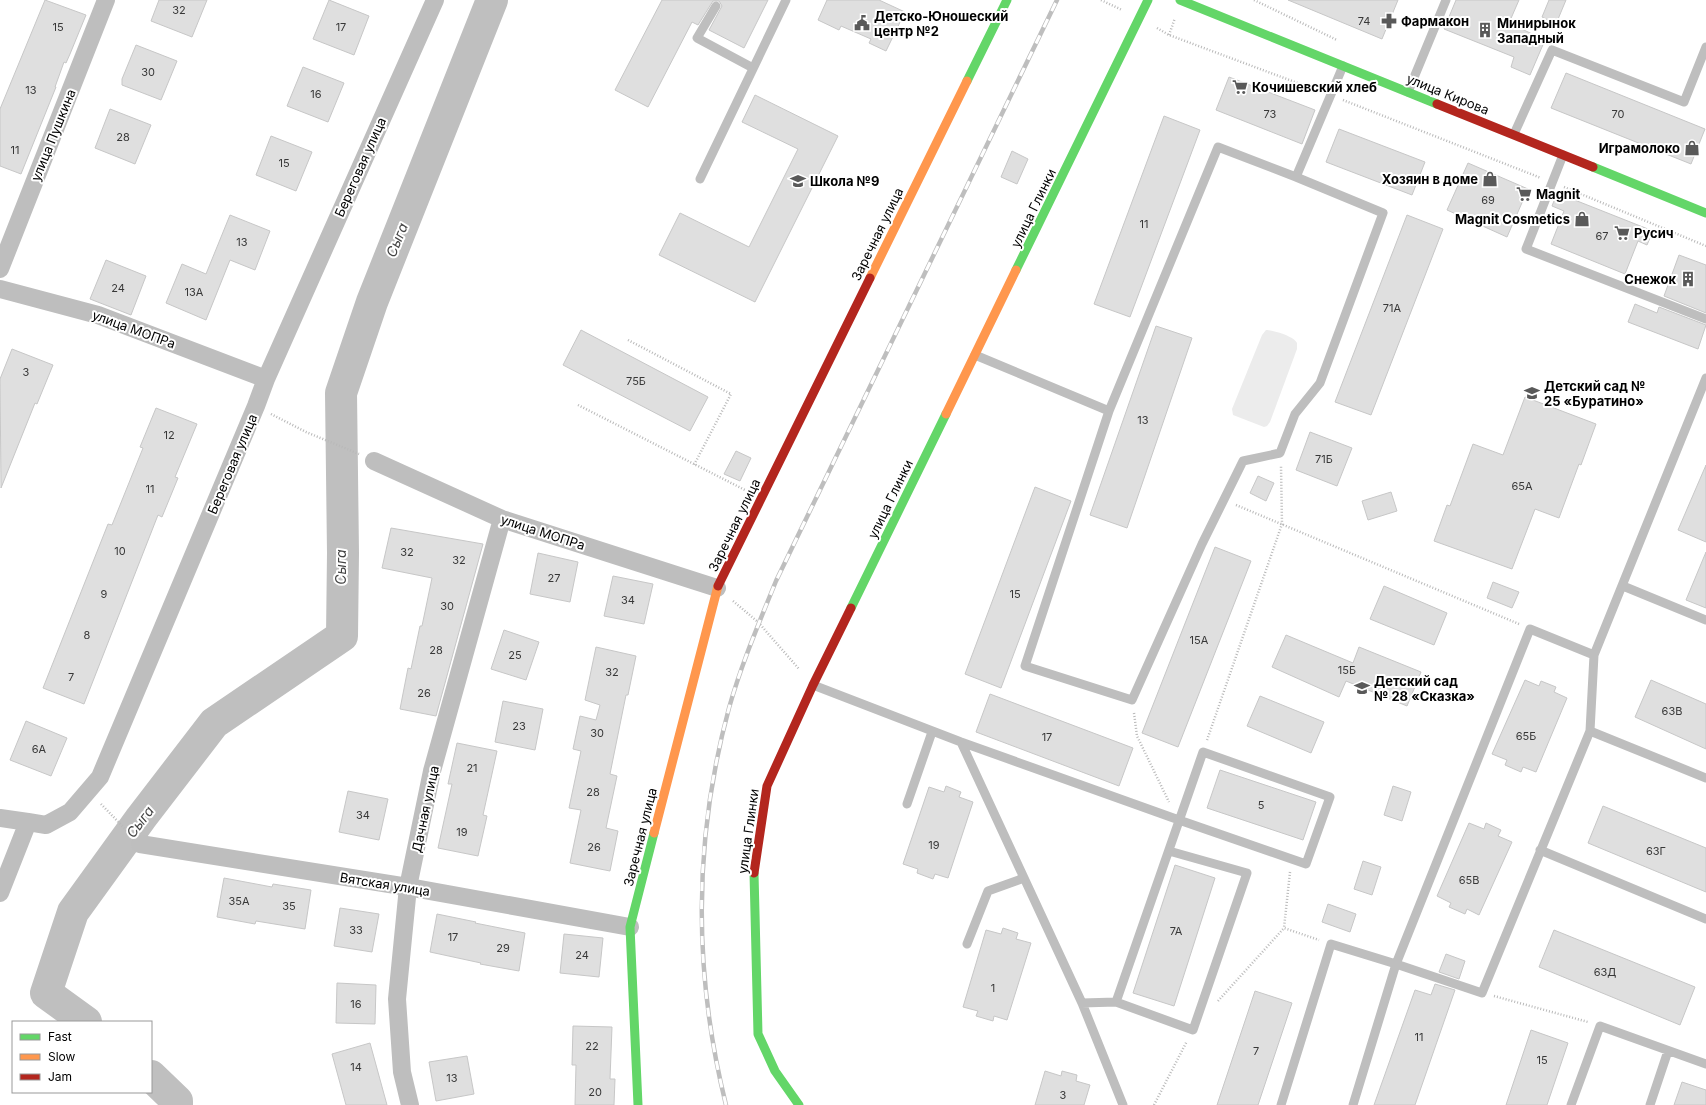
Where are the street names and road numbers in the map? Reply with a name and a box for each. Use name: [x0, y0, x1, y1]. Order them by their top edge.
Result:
street label: улица Кирова: [1404, 70, 1492, 118]
street label: улица Пушкина: [27, 87, 79, 183]
street label: Береговая улица: [331, 115, 389, 219]
street label: улица Глинки: [1007, 166, 1059, 250]
street label: Заречная улица: [848, 185, 906, 283]
street label: улица МОПРа: [90, 307, 178, 351]
street label: Береговая улица: [204, 412, 260, 516]
street label: улица Глинки: [864, 457, 916, 541]
street label: Заречная улица: [705, 476, 763, 574]
street label: улица МОПРа: [499, 511, 587, 553]
street label: Дачная улица: [408, 764, 442, 854]
street label: Заречная улица: [620, 786, 660, 888]
street label: улица Глинки: [734, 787, 762, 875]
street label: Вятская улица: [339, 869, 431, 899]

